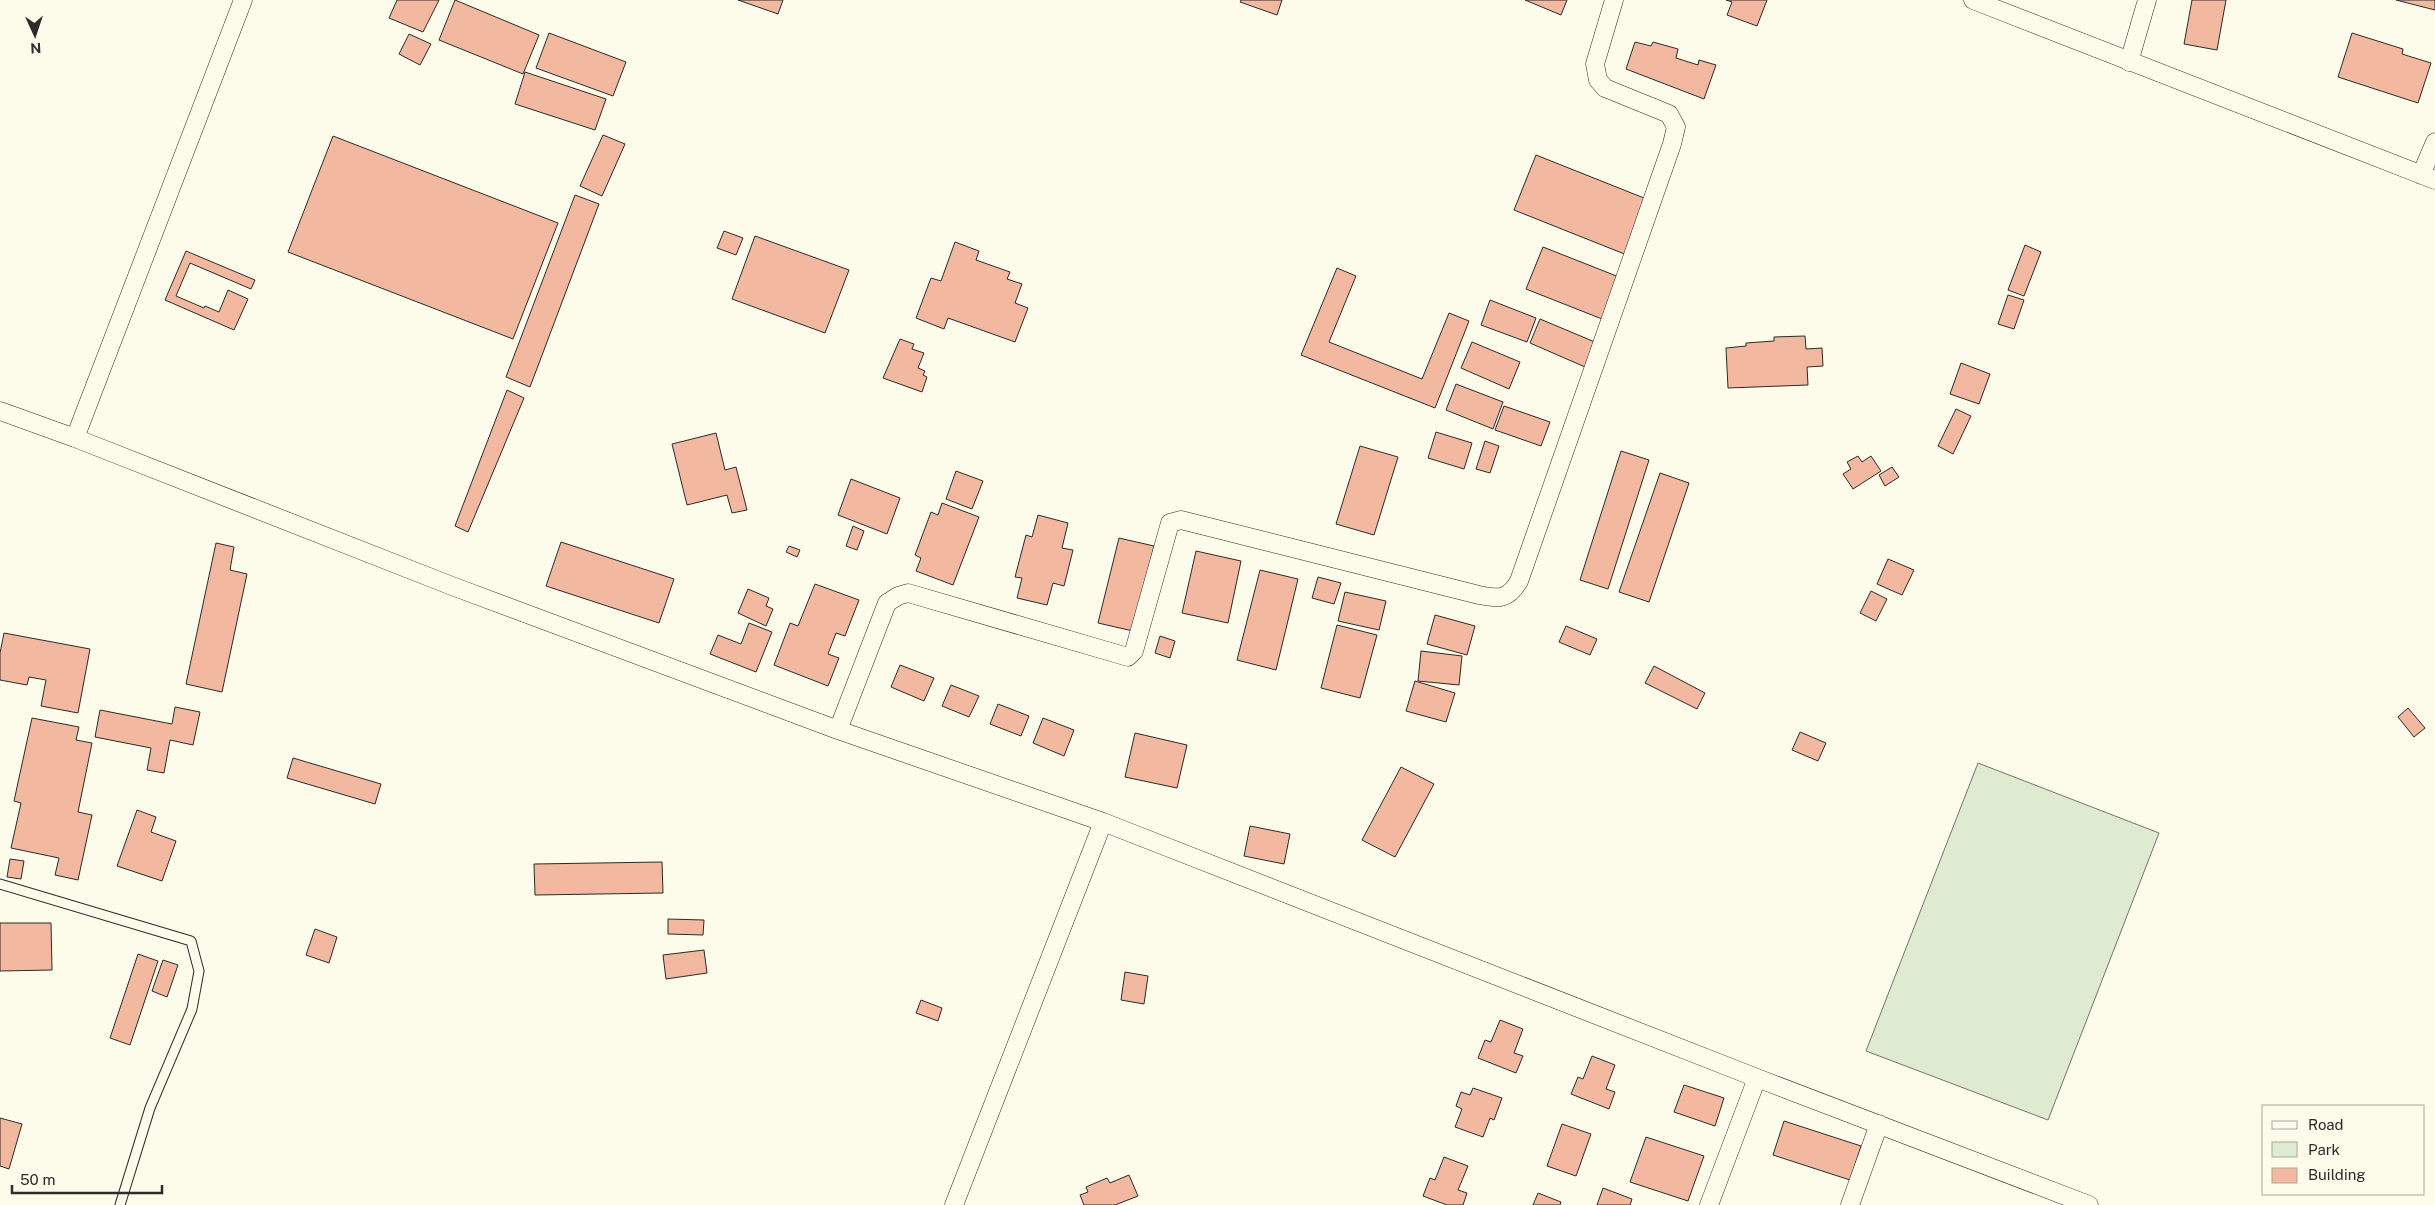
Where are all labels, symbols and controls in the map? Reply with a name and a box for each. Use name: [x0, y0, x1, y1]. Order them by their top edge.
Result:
north arrow: [10, 10, 60, 60]
text: N: [30, 40, 42, 56]
legend: [2262, 1105, 2425, 1195]
text: Road: [2308, 1116, 2344, 1133]
text: Park: [2308, 1141, 2340, 1158]
scale bar: [12, 1162, 162, 1194]
text: Building: [2308, 1166, 2366, 1183]
text: 50 m: [20, 1171, 55, 1188]

